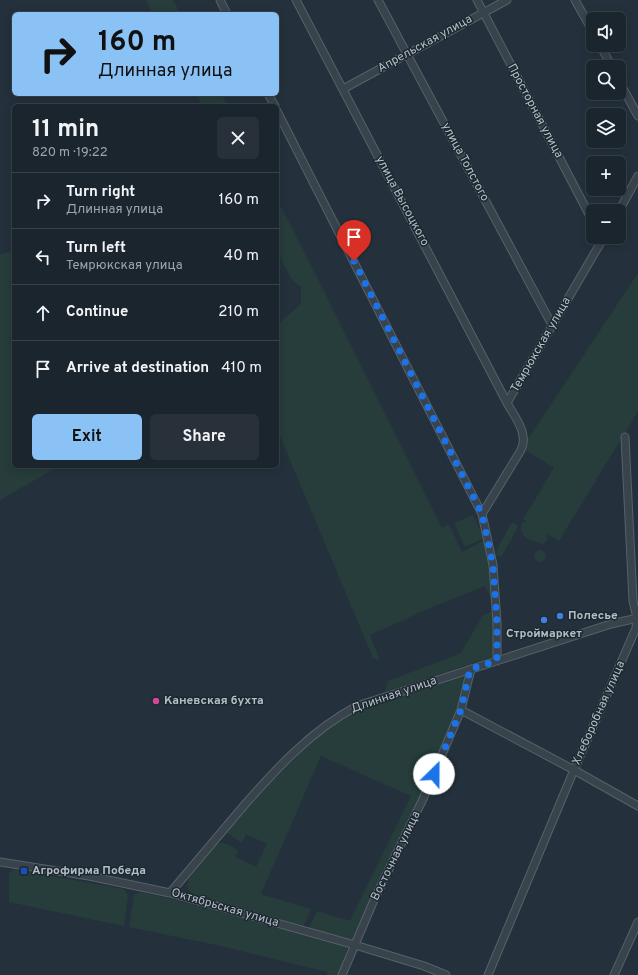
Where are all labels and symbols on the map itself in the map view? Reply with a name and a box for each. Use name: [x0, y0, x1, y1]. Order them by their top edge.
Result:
street label: Апрельская улица: [375, 11, 475, 77]
street label: Просторная улица: [503, 61, 567, 161]
street label: улица Толстого: [437, 120, 493, 204]
street label: улица Высоцкого: [371, 153, 433, 249]
pin: [337, 220, 371, 261]
street label: Темрюкская улица: [507, 294, 575, 396]
place label: Полесье: [568, 608, 618, 624]
marker: Полесье: [555, 611, 565, 621]
marker: Строймаркет: [539, 615, 549, 625]
place label: Строймаркет: [506, 626, 582, 642]
street label: Хлеборобная улица: [569, 658, 629, 768]
street label: Длинная улица: [349, 673, 439, 717]
place label: Каневская бухта: [164, 693, 264, 709]
marker: Каневская бухта: [151, 696, 161, 706]
position arrow: [413, 753, 455, 795]
street label: Восточная улица: [367, 809, 425, 903]
place label: Агрофирма Победа: [32, 863, 146, 879]
marker: Агрофирма Победа: [19, 866, 29, 876]
street label: Октябрьская улица: [169, 885, 281, 931]

